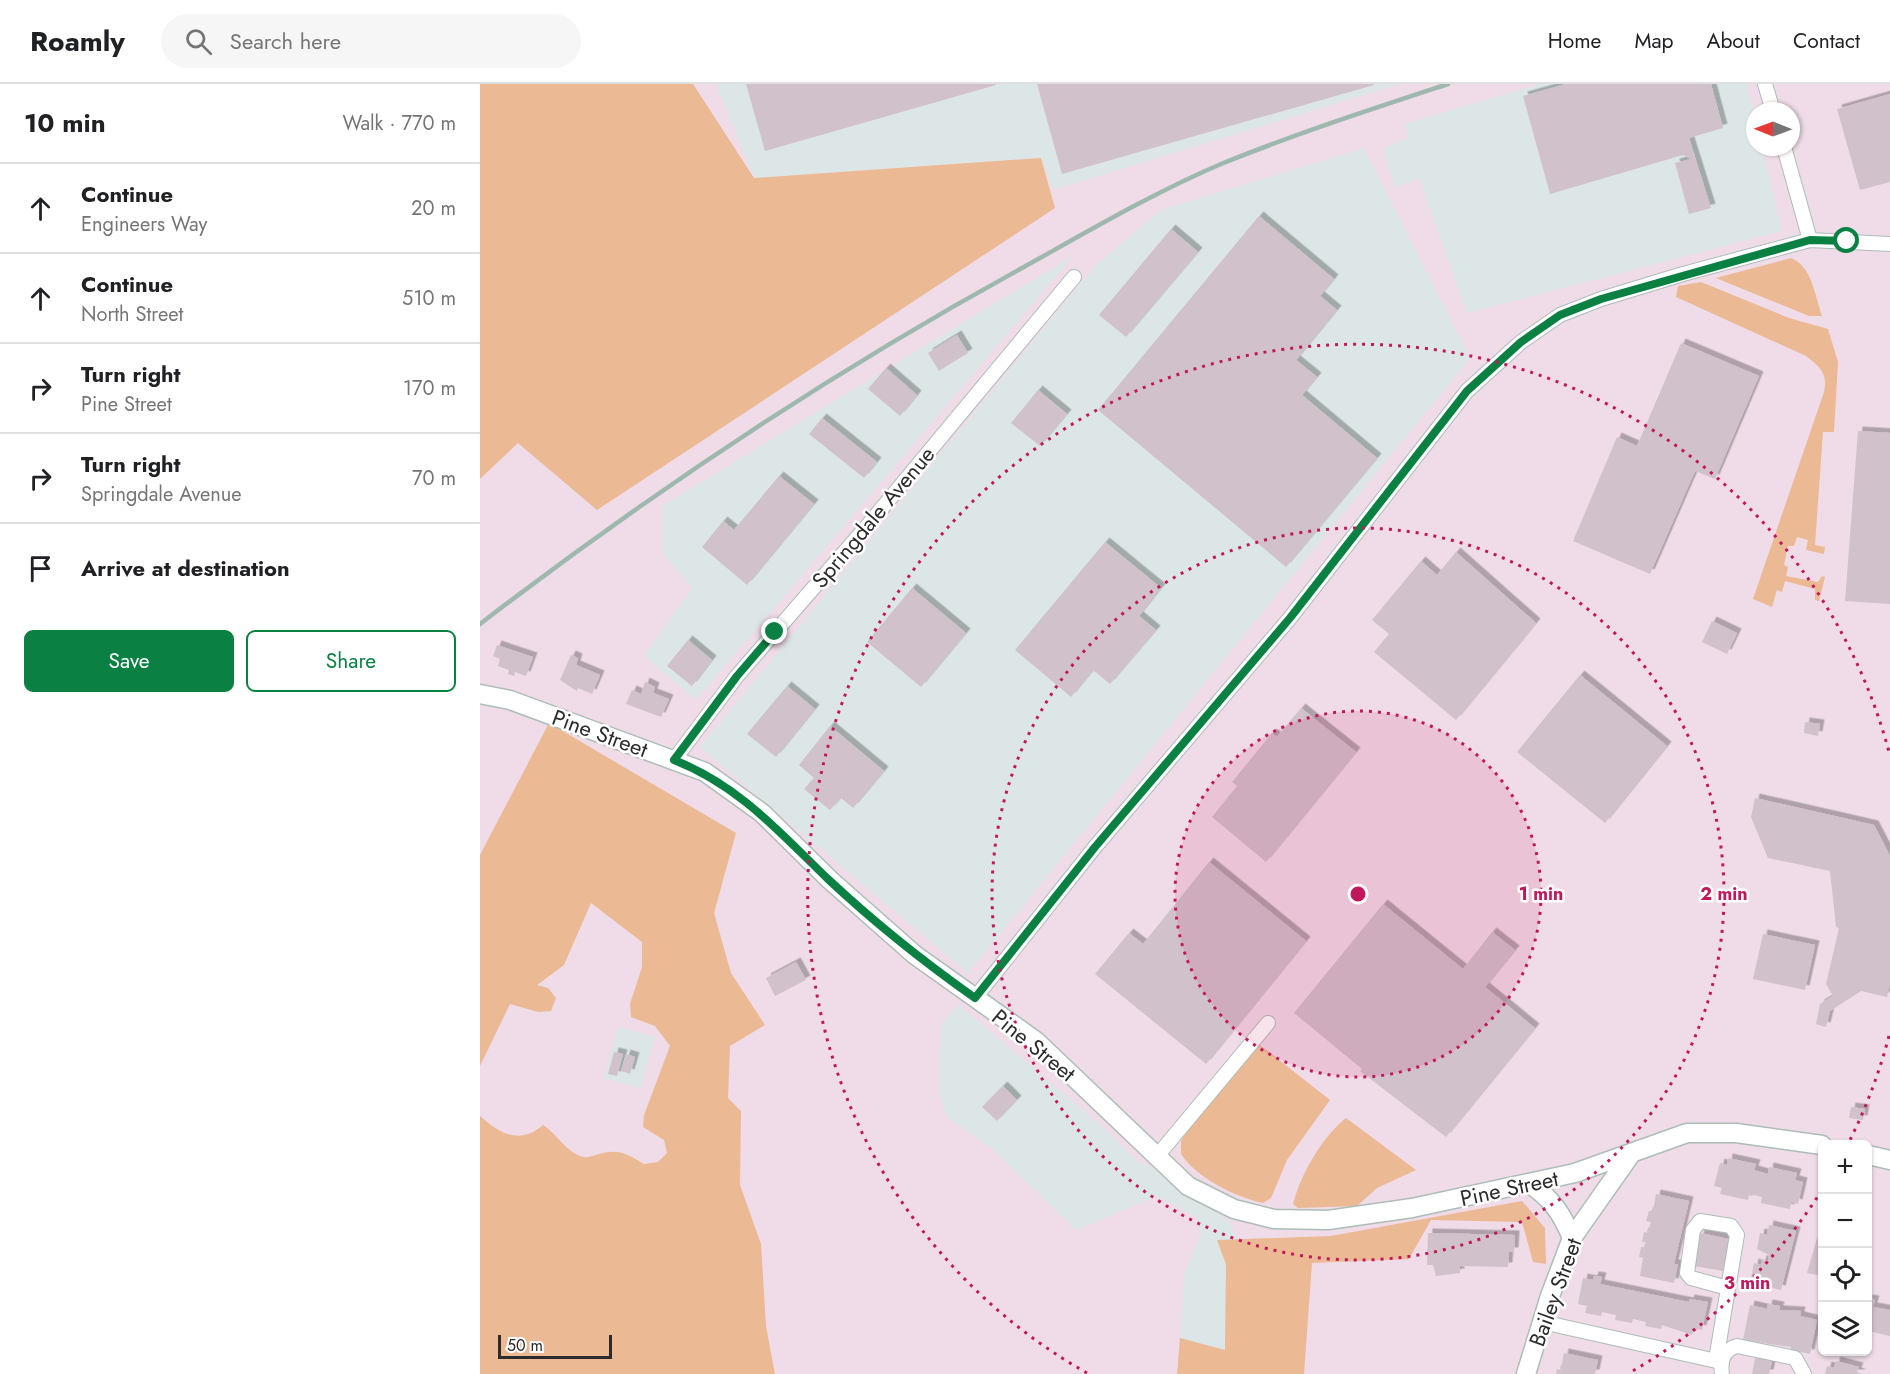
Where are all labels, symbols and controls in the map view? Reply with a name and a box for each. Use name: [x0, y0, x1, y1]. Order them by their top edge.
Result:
search box: [161, 14, 581, 68]
text: Roamly: [30, 21, 125, 62]
icon: search: [182, 25, 215, 58]
text: Search here: [230, 25, 341, 57]
text: Home: [1548, 26, 1601, 56]
text: Map: [1634, 26, 1674, 56]
text: About: [1707, 26, 1760, 56]
text: Contact: [1793, 26, 1860, 56]
north arrow: [1746, 102, 1800, 156]
text: 10 min: [24, 104, 106, 142]
text: Walk · 770 m: [343, 109, 456, 138]
text: Continue: [81, 178, 173, 210]
icon: ahead: [24, 192, 57, 225]
text: 20 m: [411, 194, 456, 223]
text: Engineers Way: [81, 210, 207, 239]
route start: [1833, 227, 1859, 253]
text: Continue: [81, 268, 173, 300]
icon: ahead: [24, 282, 57, 315]
text: 510 m: [402, 284, 456, 313]
text: North Street: [81, 300, 183, 329]
text: Turn right: [81, 358, 181, 390]
icon: right: [24, 372, 57, 405]
text: 170 m: [403, 374, 456, 403]
text: Pine Street: [81, 390, 172, 419]
street label: Springdale Avenue: [804, 439, 942, 595]
text: Turn right: [81, 448, 181, 480]
icon: right: [24, 462, 57, 495]
text: 70 m: [412, 464, 456, 493]
text: Springdale Avenue: [81, 480, 242, 509]
icon: arrive: [24, 552, 57, 585]
text: Arrive at destination: [81, 552, 290, 584]
route end: [761, 618, 787, 644]
button: Save: [24, 630, 234, 692]
button: Share: [246, 630, 456, 692]
street label: Pine Street: [548, 701, 653, 765]
text: 1 min: [1519, 881, 1563, 907]
text: 2 min: [1700, 881, 1748, 907]
centre of rings: [1348, 884, 1368, 904]
street label: Pine Street: [985, 1001, 1083, 1089]
map controls: [1818, 1140, 1872, 1356]
button: +: [1818, 1140, 1872, 1194]
street label: Pine Street: [1457, 1162, 1562, 1214]
button: −: [1818, 1194, 1872, 1248]
street label: Bailey Street: [1521, 1233, 1590, 1351]
button: locate: [1818, 1248, 1872, 1302]
text: 3 min: [1724, 1270, 1770, 1296]
button: layers: [1818, 1302, 1872, 1356]
scale bar: [498, 1332, 612, 1360]
text: 50 m: [507, 1334, 543, 1357]

